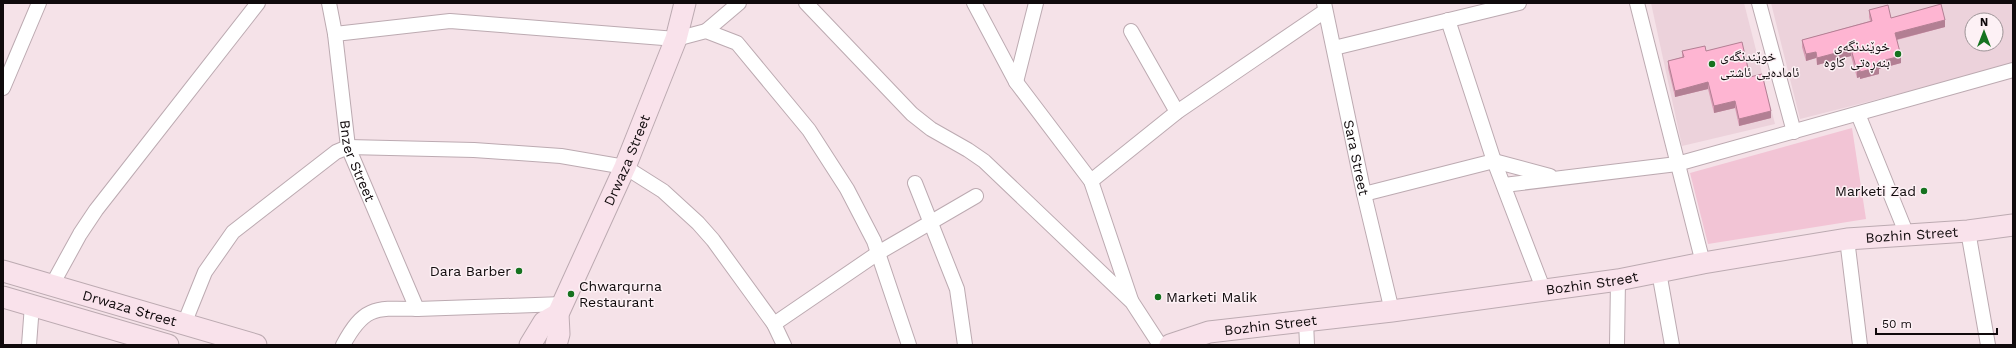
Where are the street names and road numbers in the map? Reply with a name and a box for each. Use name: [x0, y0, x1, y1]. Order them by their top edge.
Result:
street label: Drwaza Street: [600, 112, 653, 208]
street label: Sara Street: [1341, 118, 1372, 197]
street label: Bnzer Street: [337, 119, 378, 204]
street label: Bozhin Street: [1865, 224, 1959, 246]
street label: Bozhin Street: [1545, 268, 1639, 298]
street label: Drwaza Street: [81, 287, 179, 329]
street label: Bozhin Street: [1223, 312, 1318, 338]

